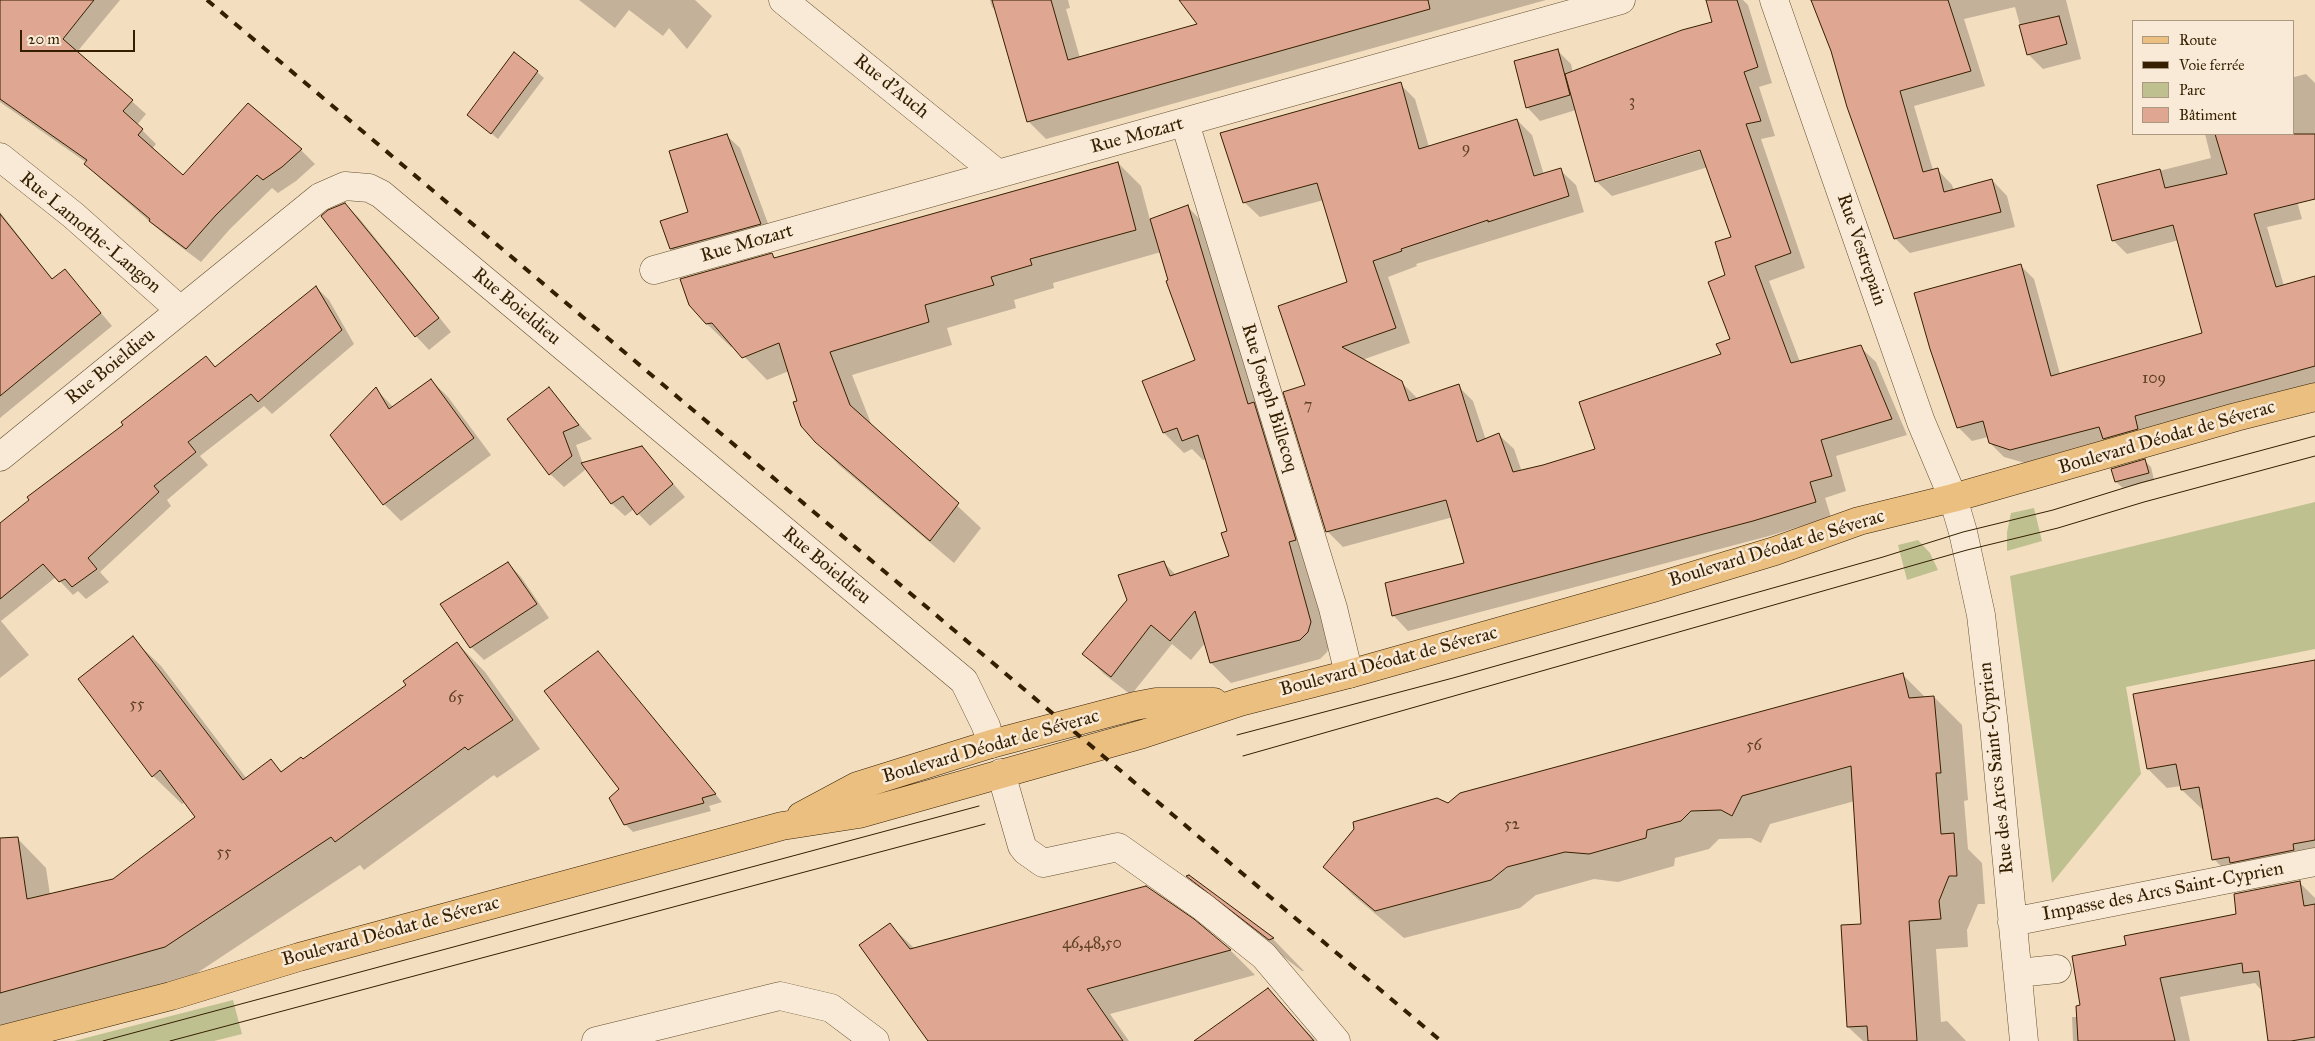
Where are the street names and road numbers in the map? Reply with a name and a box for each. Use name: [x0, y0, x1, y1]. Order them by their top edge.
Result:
street label: Rue d'Auch: [849, 50, 933, 124]
street label: Rue Mozart: [1088, 113, 1186, 159]
street label: Rue Lamothe-Langon: [15, 167, 165, 299]
street label: Rue Vestrepain: [1831, 191, 1891, 309]
street label: Rue Mozart: [698, 220, 796, 268]
street label: Rue Boieldieu: [467, 263, 565, 351]
street label: Rue Joseph Billecoq: [1236, 321, 1302, 475]
street label: Rue Boieldieu: [62, 324, 160, 410]
street label: Boulevard Déodat de Séverac: [2056, 396, 2278, 480]
street label: Boulevard Déodat de Séverac: [1666, 505, 1888, 593]
street label: Rue Boieldieu: [777, 522, 875, 610]
street label: Boulevard Déodat de Séverac: [1278, 622, 1500, 702]
street label: Rue des Arcs Saint-Cyprien: [1975, 661, 2019, 875]
street label: Boulevard Déodat de Séverac: [880, 705, 1102, 789]
street label: Impasse des Arcs Saint-Cyprien: [2040, 857, 2286, 927]
street label: Boulevard Déodat de Séverac: [280, 892, 502, 972]

